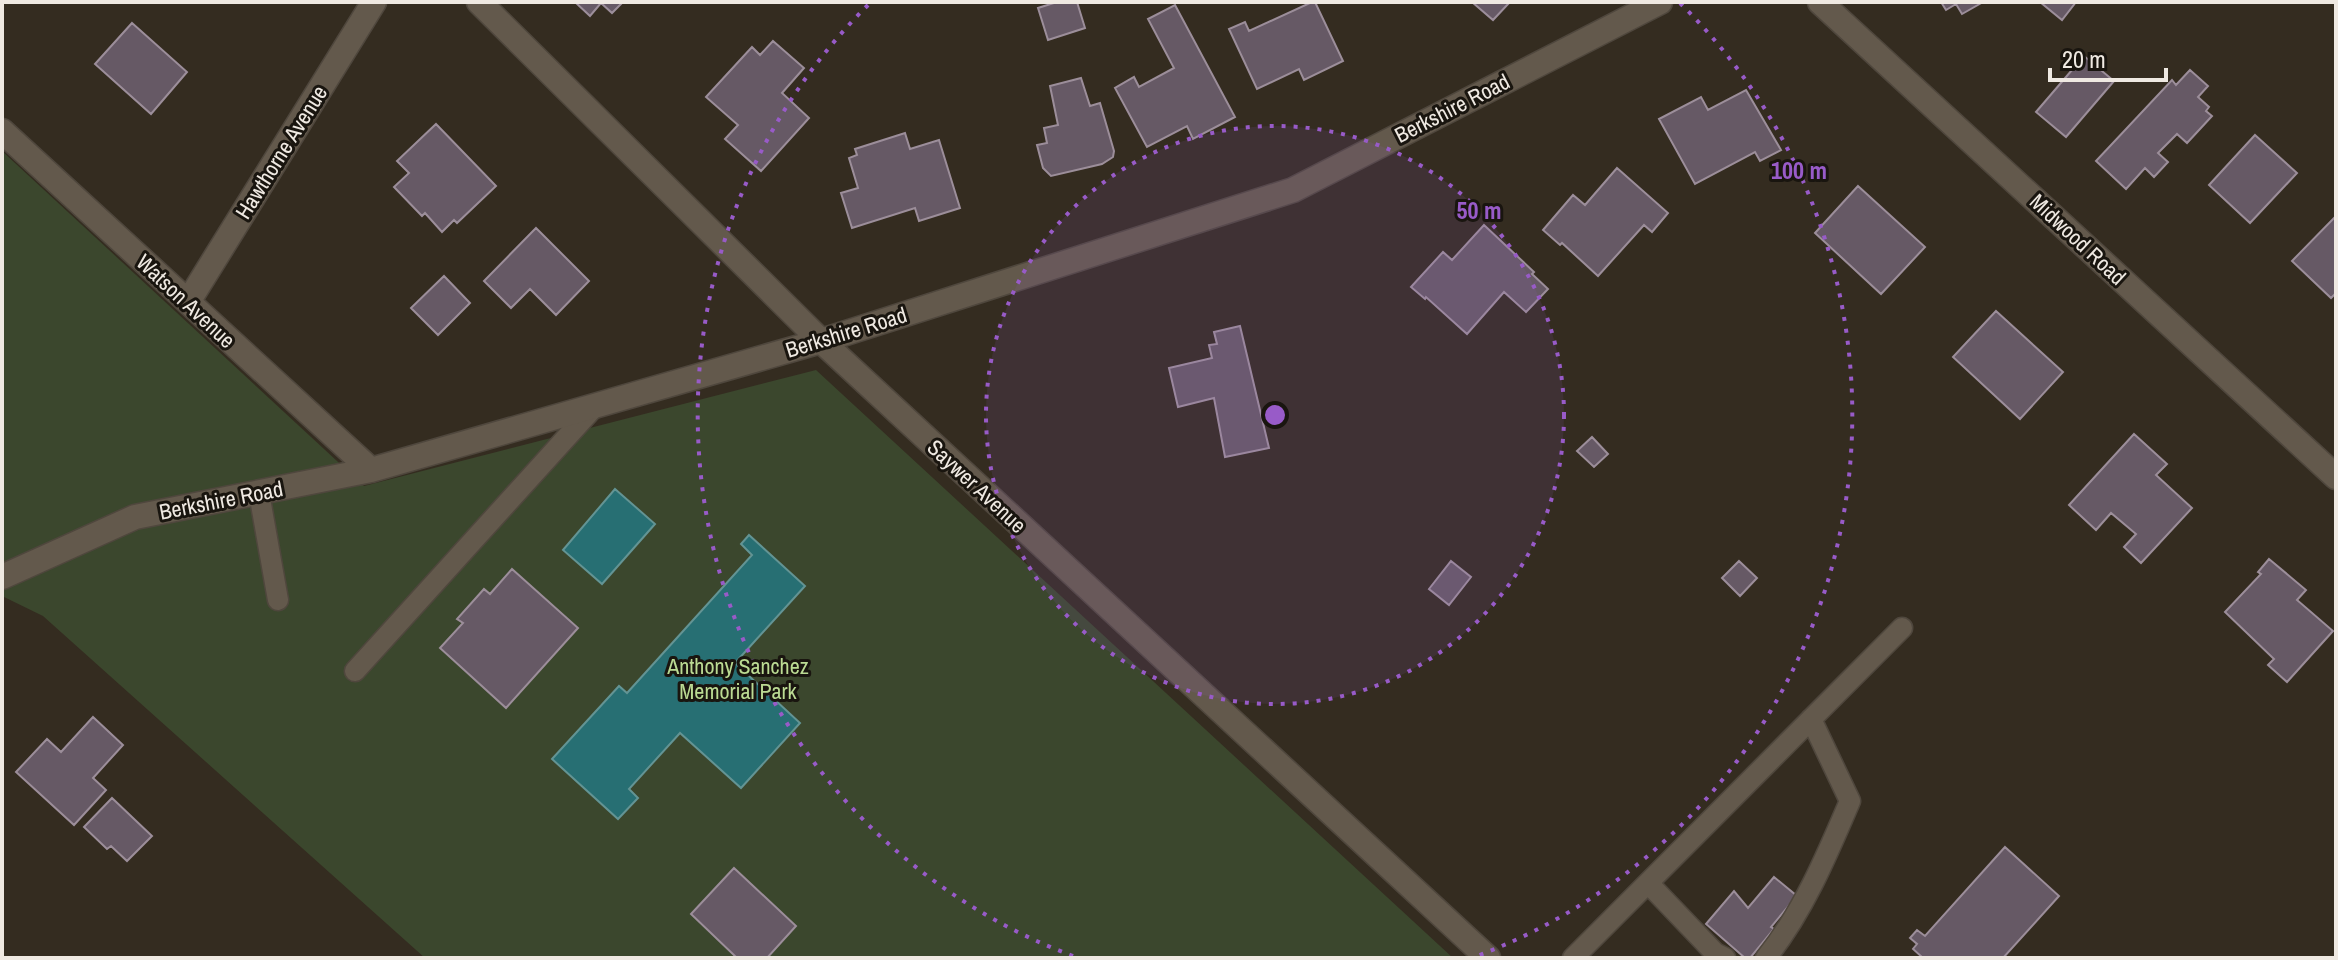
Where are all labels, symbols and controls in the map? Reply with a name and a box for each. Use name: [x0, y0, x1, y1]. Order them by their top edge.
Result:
scale bar: [2050, 32, 2166, 82]
text: 20 m: [2062, 43, 2106, 75]
street label: Berkshire Road: [1389, 66, 1515, 150]
street label: Hawthorne Avenue: [228, 80, 334, 224]
text: 100 m: [1771, 154, 1827, 186]
street label: Midwood Road: [2023, 187, 2133, 291]
text: 50 m: [1457, 194, 1501, 226]
street label: Watson Avenue: [130, 247, 242, 355]
street label: Berkshire Road: [782, 299, 910, 365]
centre of rings: [1261, 401, 1289, 429]
street label: Saywer Avenue: [921, 432, 1033, 540]
street label: Berkshire Road: [157, 473, 285, 527]
park label: Anthony Sanchez Memorial Park: [666, 651, 809, 706]

